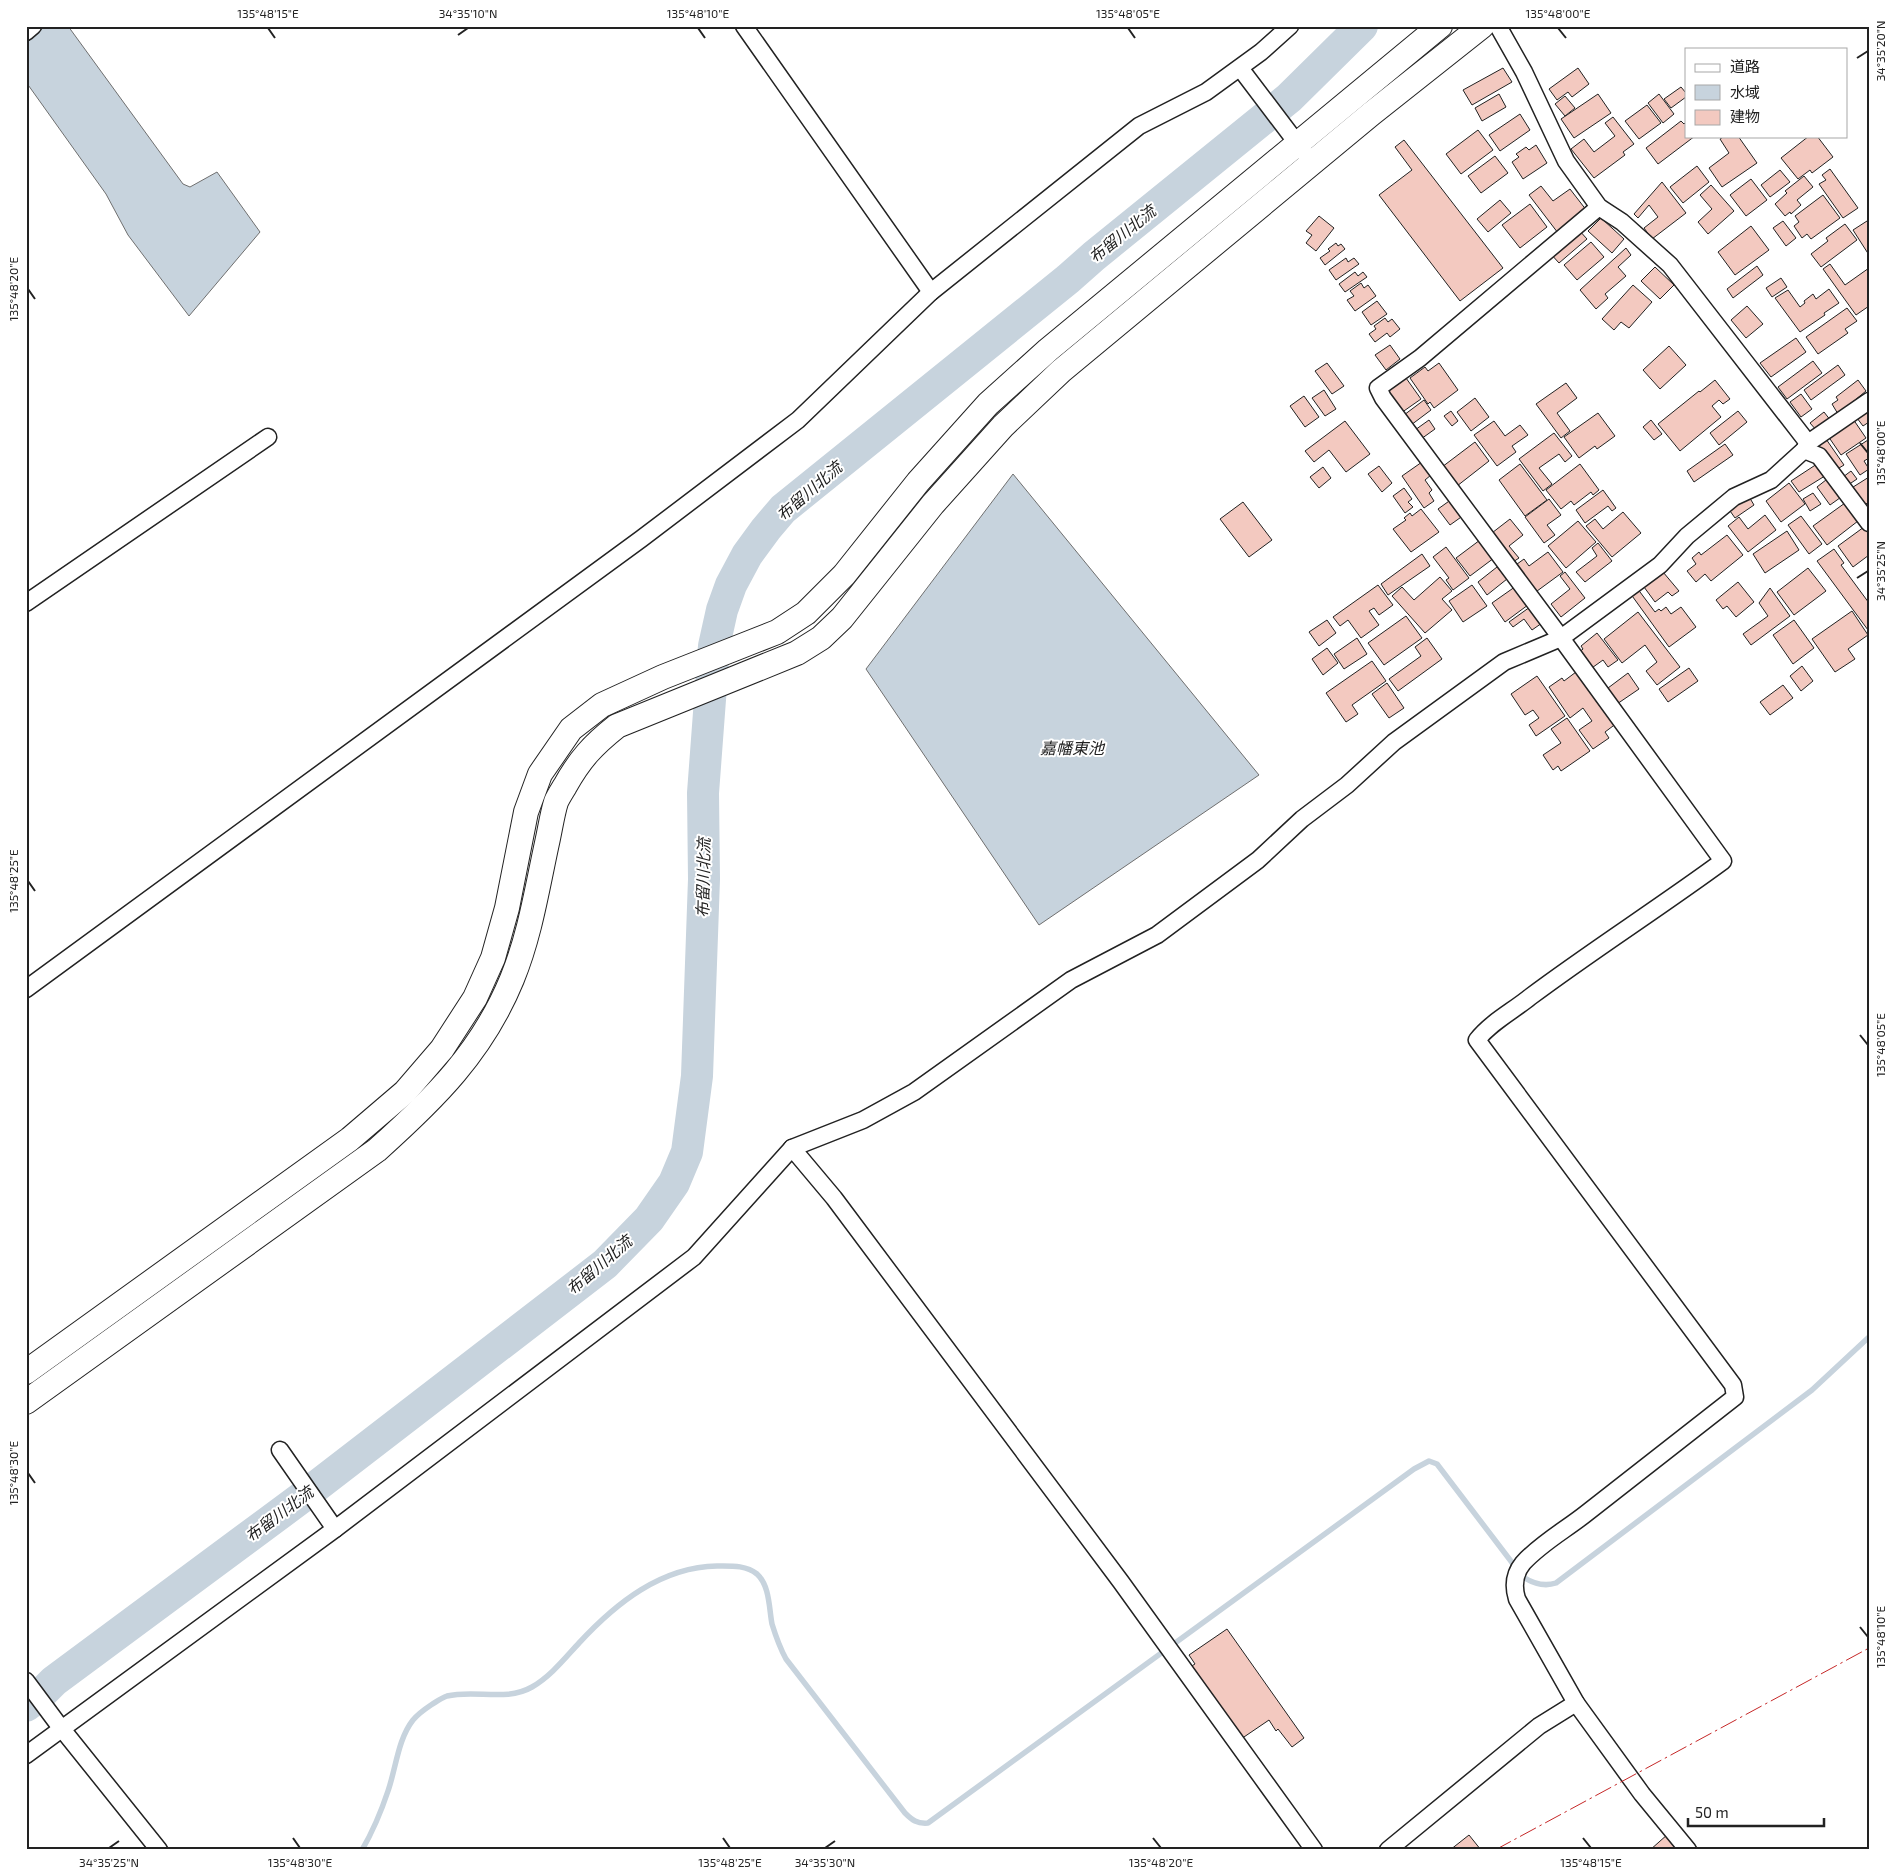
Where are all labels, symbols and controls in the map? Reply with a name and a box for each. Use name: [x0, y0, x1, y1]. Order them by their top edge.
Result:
text: 135°48'15"E: [237, 6, 299, 20]
text: 34°35'10"N: [439, 6, 497, 20]
text: 135°48'10"E: [667, 6, 729, 20]
text: 135°48'05"E: [1096, 6, 1160, 20]
text: 135°48'00"E: [1526, 6, 1591, 20]
text: 34°35'20"N: [1873, 21, 1887, 81]
legend: [1685, 48, 1848, 138]
text: 道路: [1730, 57, 1760, 75]
text: 水域: [1730, 83, 1760, 101]
text: 建物: [1730, 107, 1760, 125]
water label: 布留川北流: [1085, 199, 1161, 266]
text: 135°48'20"E: [6, 257, 20, 321]
text: 135°48'00"E: [1873, 420, 1887, 485]
water label: 布留川北流: [772, 455, 847, 524]
text: 34°35'25"N: [1873, 541, 1887, 601]
water label: 嘉幡東池: [1040, 738, 1106, 757]
water label: 布留川北流: [692, 835, 713, 918]
text: 135°48'25"E: [6, 849, 20, 913]
text: 135°48'05"E: [1873, 1013, 1887, 1077]
water label: 布留川北流: [562, 1229, 637, 1298]
text: 135°48'30"E: [6, 1441, 20, 1505]
water label: 布留川北流: [241, 1480, 319, 1545]
text: 135°48'10"E: [1873, 1606, 1887, 1668]
scale bar: [1688, 1796, 1824, 1828]
text: 50 m: [1695, 1803, 1729, 1821]
text: 34°35'25"N: [79, 1855, 139, 1869]
text: 135°48'30"E: [268, 1855, 332, 1869]
text: 135°48'25"E: [698, 1855, 762, 1869]
text: 34°35'30"N: [795, 1855, 855, 1869]
text: 135°48'20"E: [1129, 1855, 1193, 1869]
text: 135°48'15"E: [1560, 1855, 1622, 1869]

